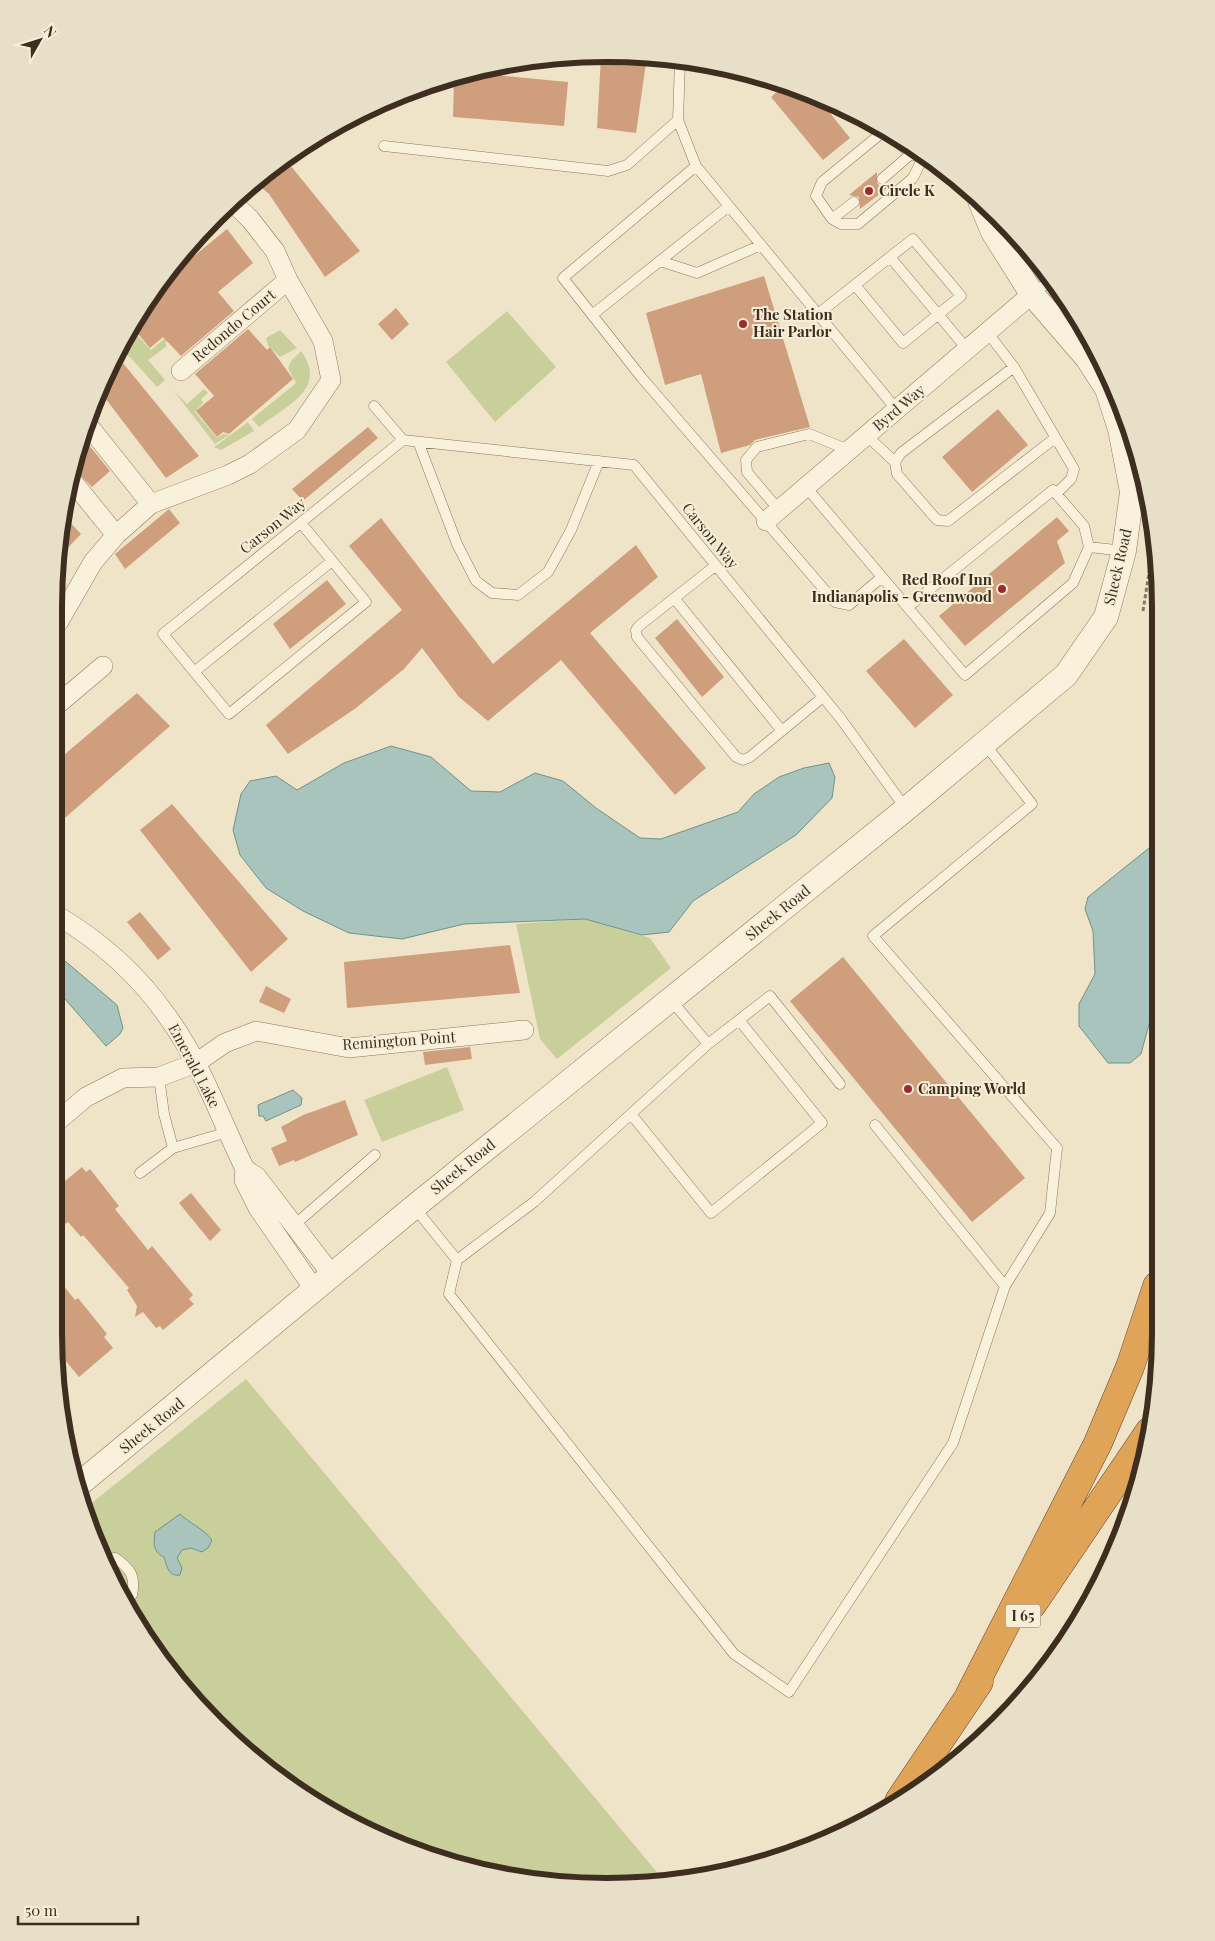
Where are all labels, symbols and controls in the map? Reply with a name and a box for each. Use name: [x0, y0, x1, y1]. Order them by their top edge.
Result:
north arrow: [15, 15, 65, 65]
text: N: [40, 22, 61, 41]
place label: Circle K: [879, 180, 935, 200]
marker: Circle K: [863, 185, 875, 197]
street label: Redondo Court: [187, 284, 280, 366]
place label: The Station Hair Parlor: [753, 304, 833, 341]
marker: The Station Hair Parlor: [737, 318, 749, 330]
street label: Byrd Way: [868, 379, 929, 435]
street label: Carson Way: [235, 492, 310, 558]
street label: Carson Way: [678, 498, 744, 573]
street label: Sheek Road: [1099, 526, 1136, 607]
place label: Red Roof Inn Indianapolis - Greenwood: [811, 569, 993, 606]
marker: Red Roof Inn Indianapolis - Greenwood: [996, 583, 1008, 595]
street label: Sheek Road: [741, 880, 814, 945]
street label: Emerald Lake: [164, 1020, 225, 1111]
street label: Remington Point: [342, 1026, 457, 1054]
place label: Camping World: [918, 1078, 1026, 1098]
marker: Camping World: [902, 1083, 914, 1095]
street label: Sheek Road: [426, 1134, 499, 1199]
street label: Sheek Road: [115, 1393, 188, 1458]
road number: I 65: [1006, 1604, 1040, 1628]
scale bar: [18, 1894, 138, 1926]
text: 50 m: [25, 1900, 58, 1920]

